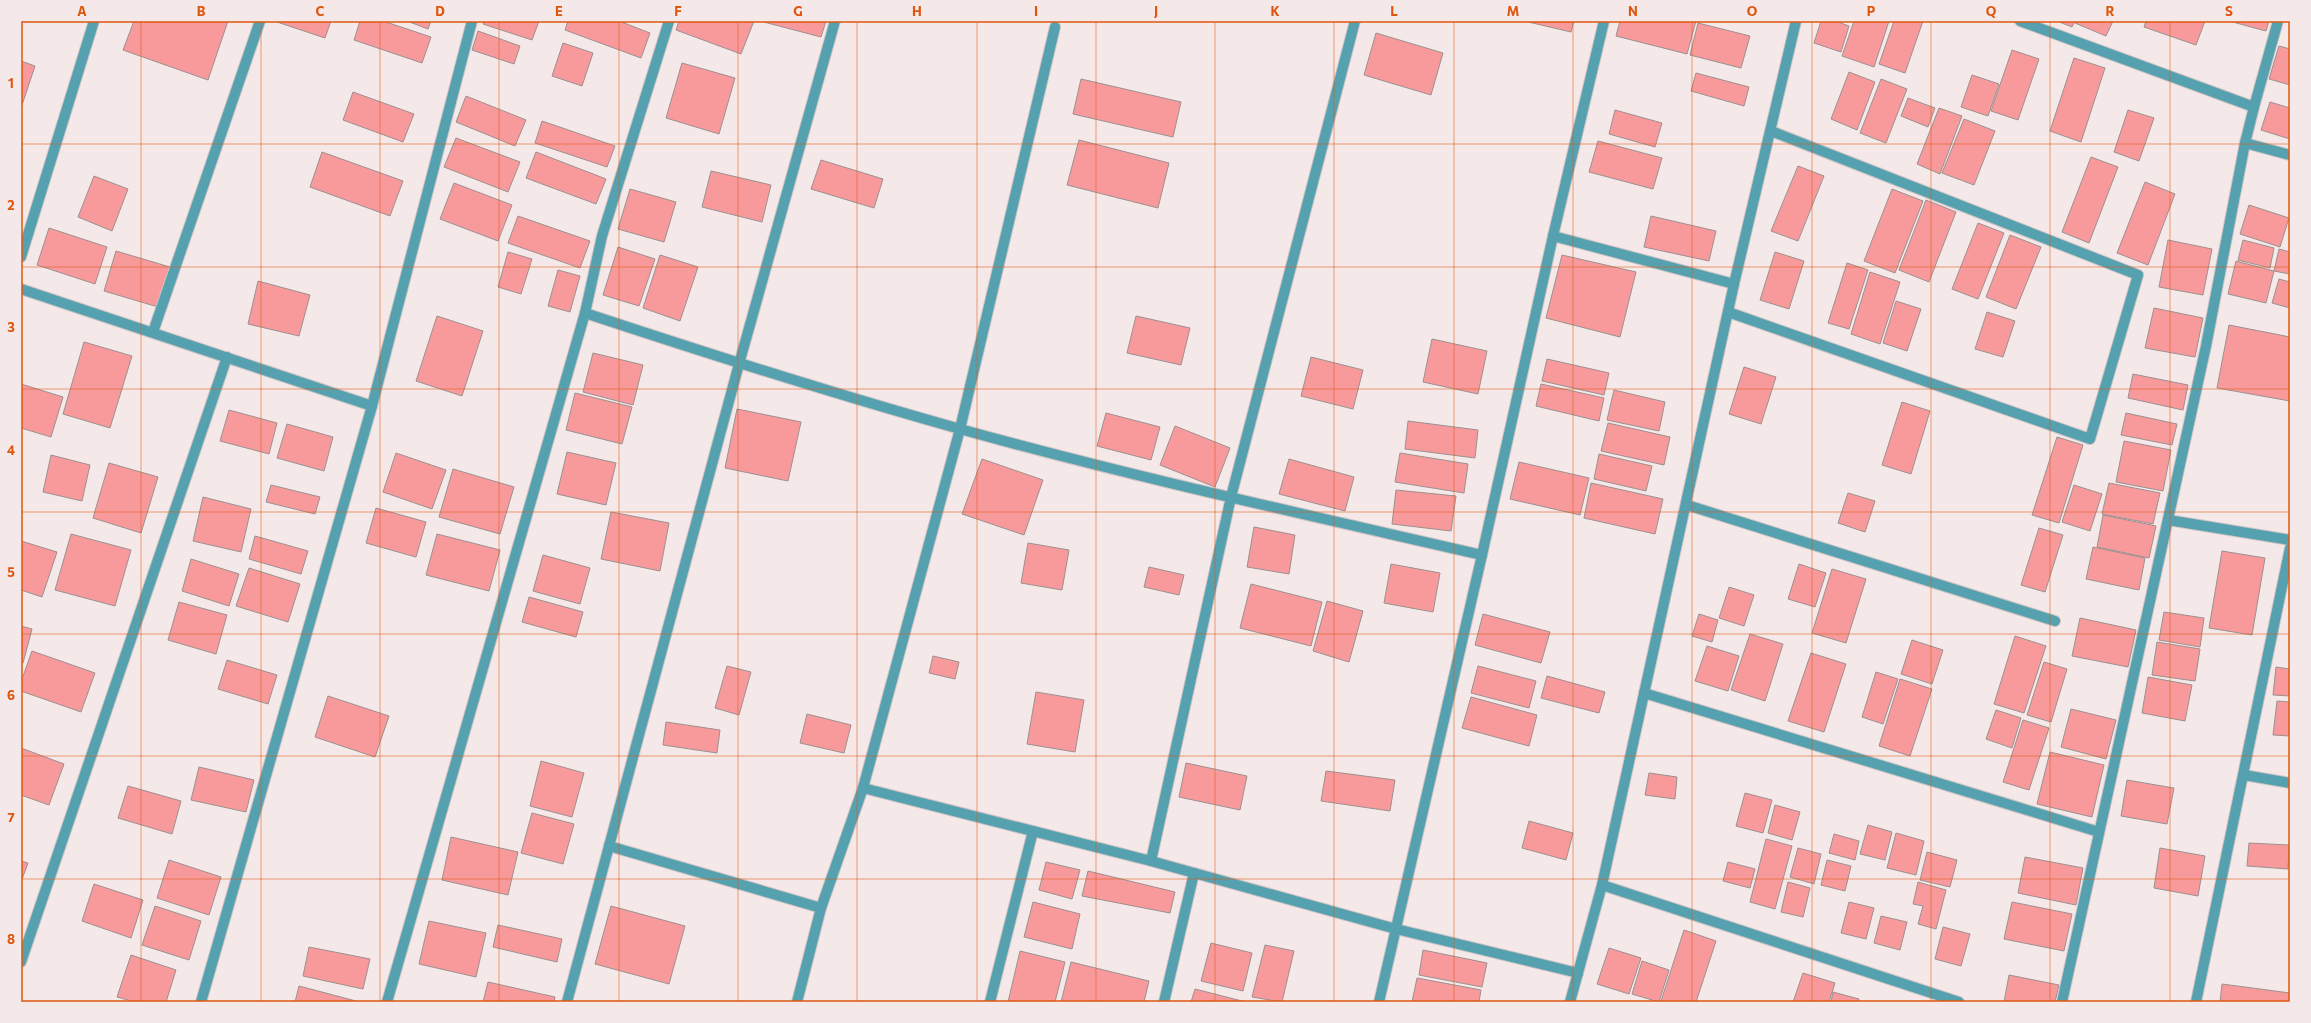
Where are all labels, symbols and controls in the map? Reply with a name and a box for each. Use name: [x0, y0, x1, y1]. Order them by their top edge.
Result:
text: A: [77, 3, 87, 19]
text: B: [197, 3, 206, 19]
text: C: [316, 3, 325, 19]
text: D: [435, 3, 445, 19]
text: E: [555, 3, 563, 19]
text: F: [674, 3, 682, 19]
text: G: [793, 3, 803, 19]
text: H: [912, 3, 922, 19]
text: I: [1034, 3, 1038, 19]
text: J: [1154, 3, 1158, 19]
text: K: [1270, 3, 1280, 19]
text: L: [1390, 3, 1398, 19]
text: M: [1507, 3, 1519, 19]
text: N: [1628, 3, 1638, 19]
text: O: [1747, 3, 1758, 19]
text: P: [1867, 3, 1876, 19]
text: Q: [1986, 3, 1997, 19]
text: R: [2106, 3, 2115, 19]
text: S: [2225, 3, 2233, 19]
text: 1: [8, 75, 14, 91]
text: 2: [7, 197, 15, 213]
text: 3: [7, 319, 15, 335]
text: 4: [7, 442, 15, 458]
text: 5: [7, 564, 15, 580]
text: 6: [7, 687, 15, 703]
text: 7: [7, 809, 15, 825]
text: 8: [7, 931, 15, 947]

